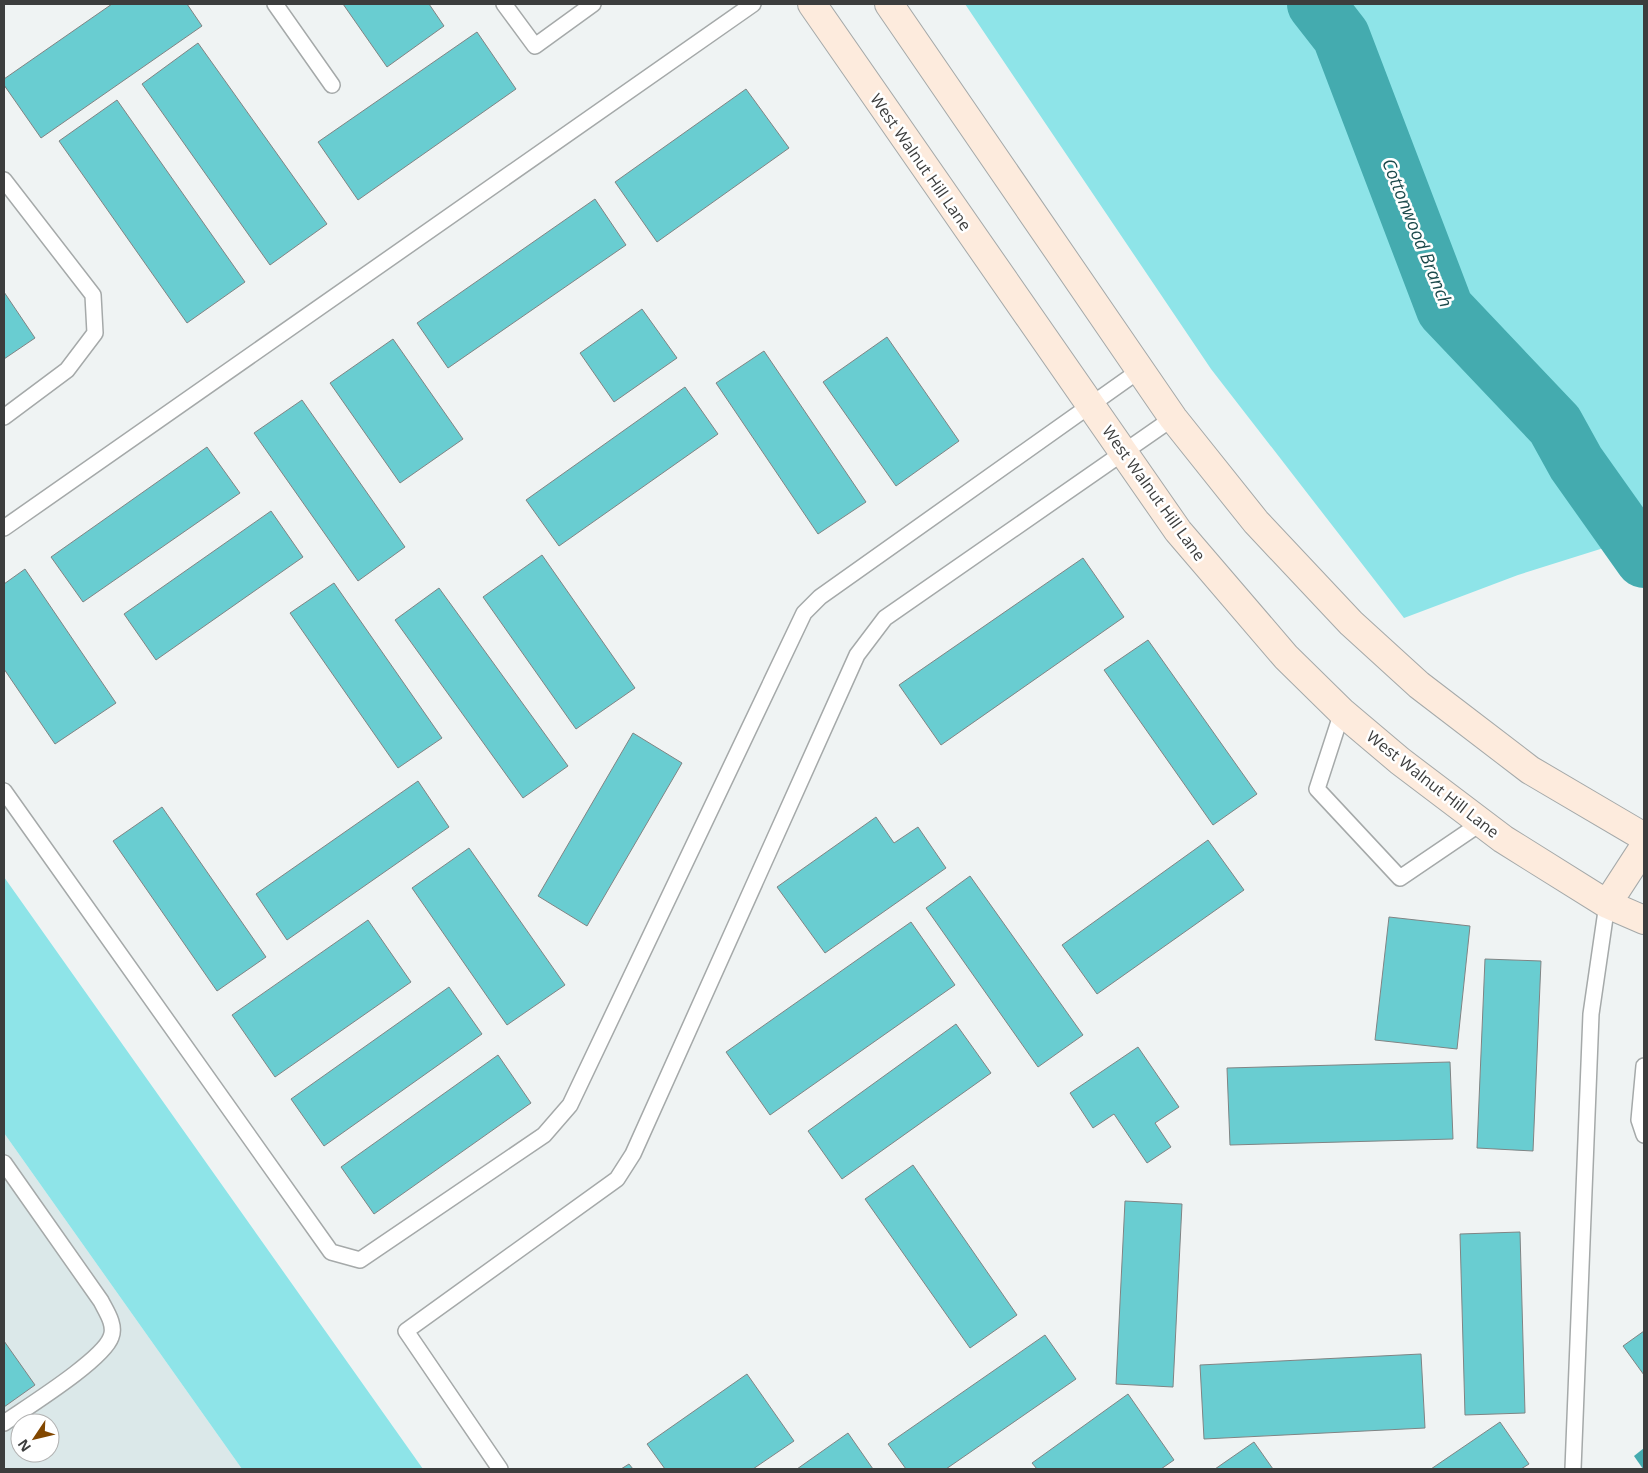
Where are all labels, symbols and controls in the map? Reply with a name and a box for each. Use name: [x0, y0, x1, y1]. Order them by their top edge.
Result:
street label: West Walnut Hill Lane: [865, 89, 977, 235]
water label: Cottonwood Branch: [1377, 155, 1459, 311]
street label: West Walnut Hill Lane: [1097, 421, 1211, 565]
street label: West Walnut Hill Lane: [1362, 725, 1504, 843]
north arrow: [10, 1413, 60, 1463]
text: N: [13, 1436, 35, 1456]

